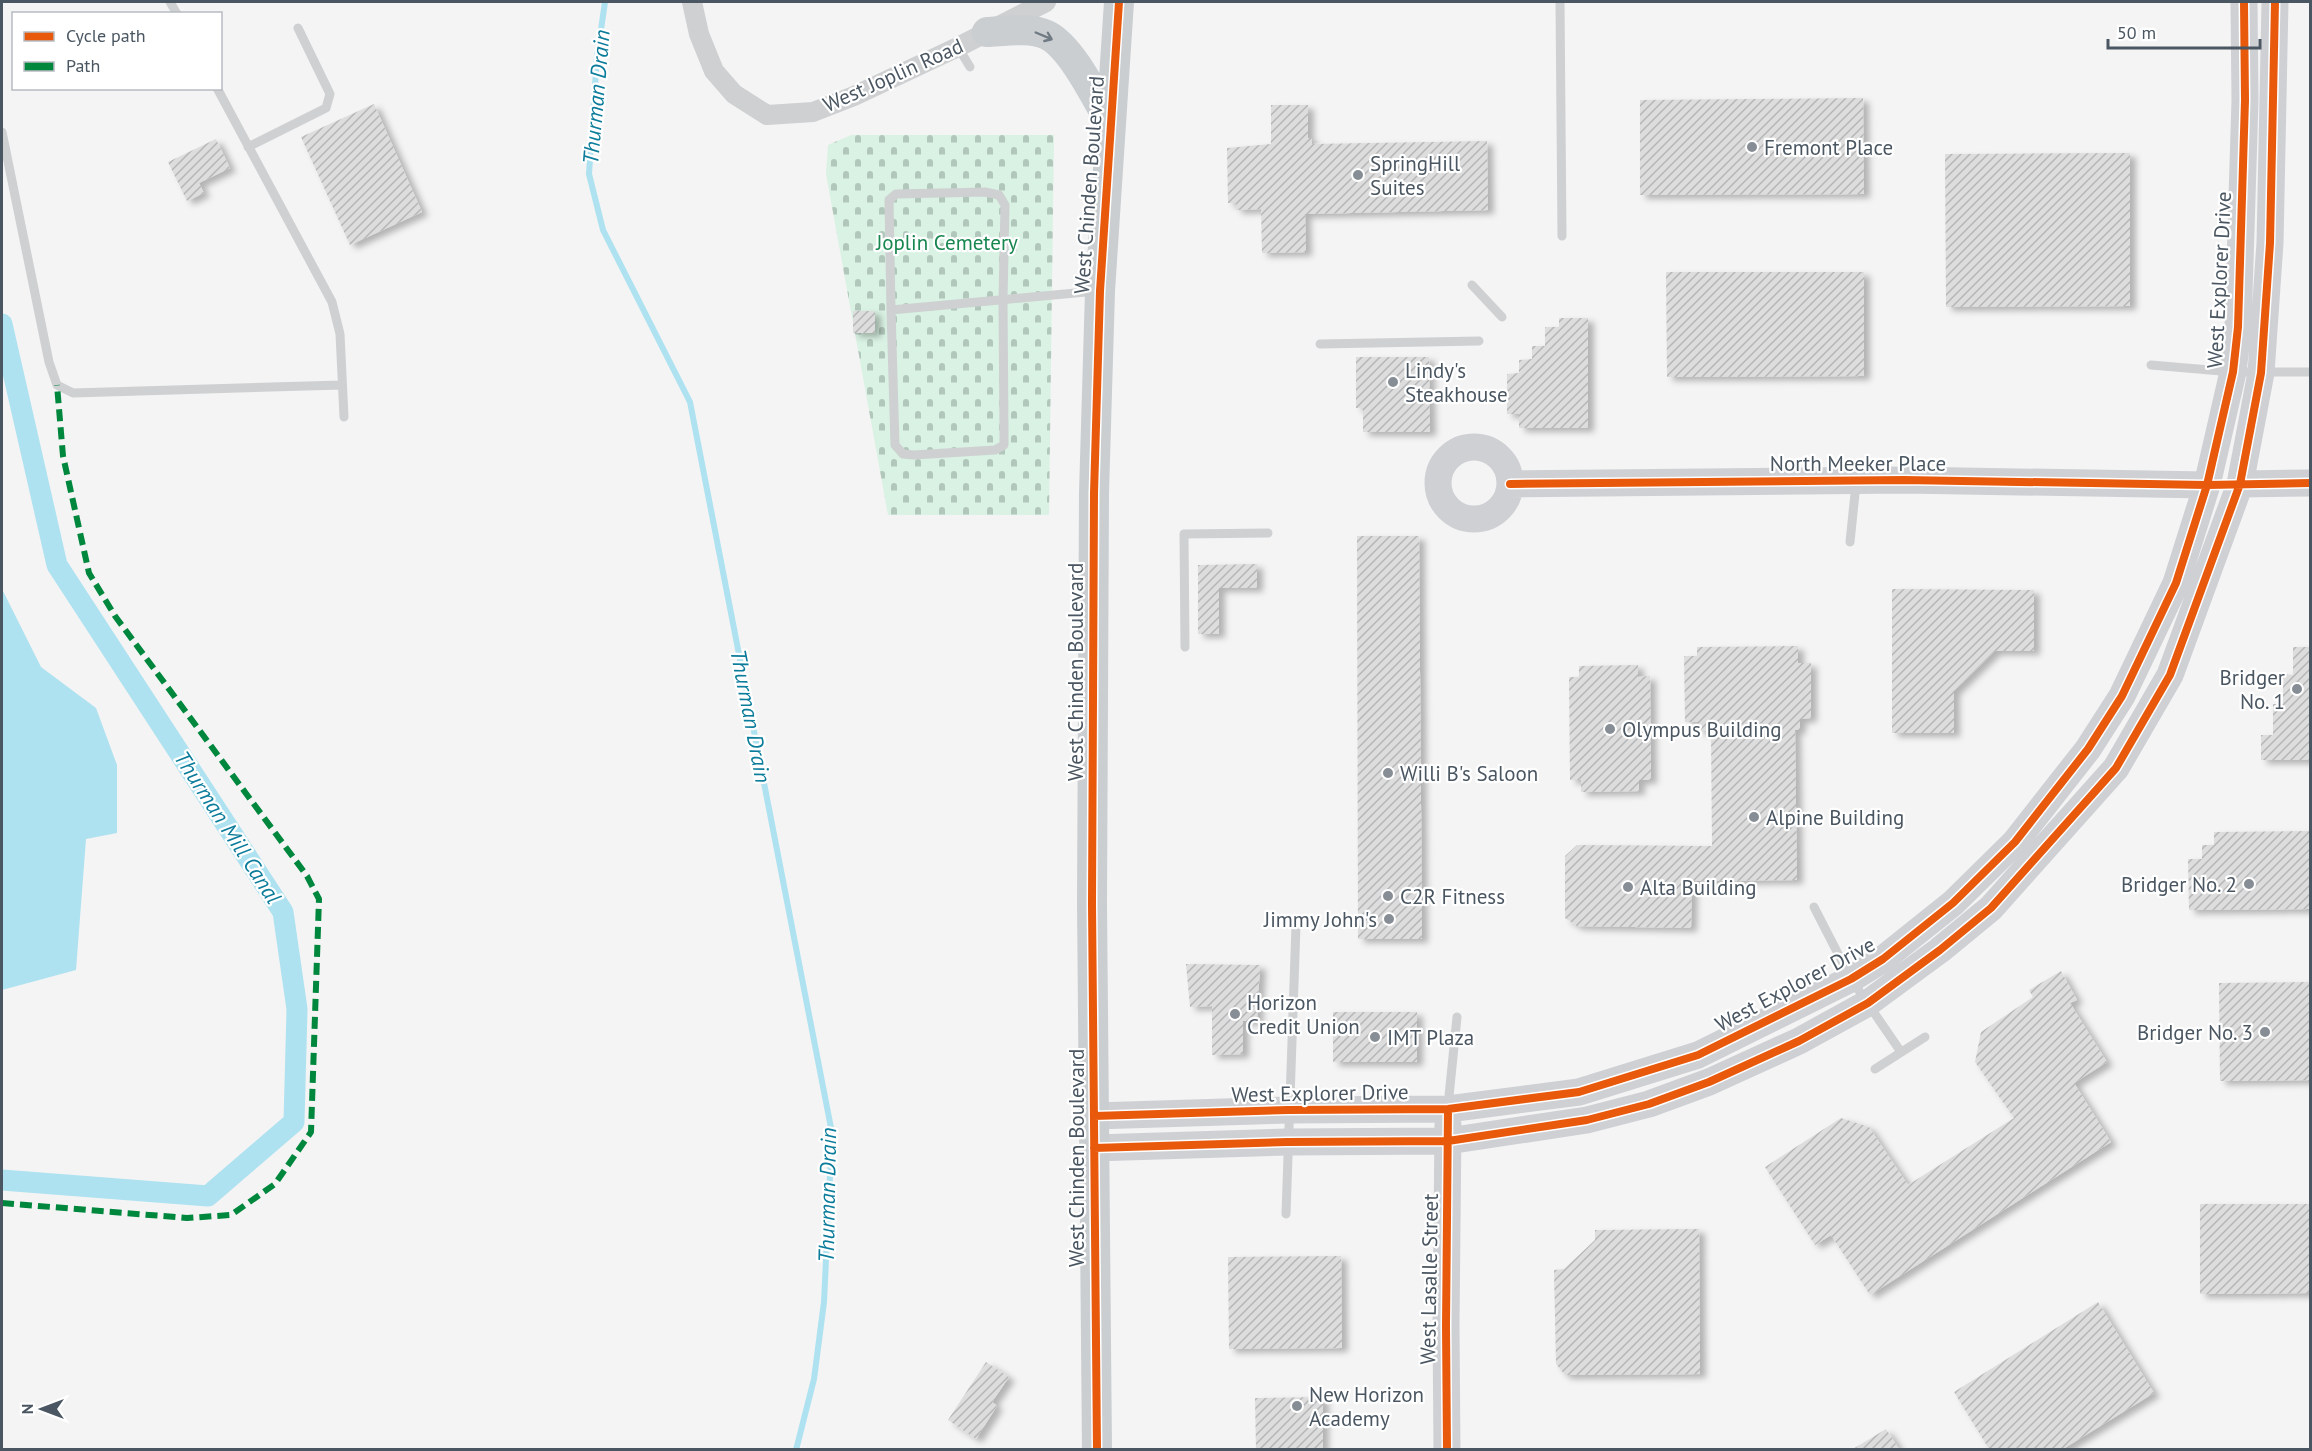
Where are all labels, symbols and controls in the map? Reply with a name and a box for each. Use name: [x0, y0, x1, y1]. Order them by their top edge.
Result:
legend: [12, 12, 222, 90]
scale bar: [2108, 12, 2260, 50]
text: 50 m: [2117, 21, 2156, 44]
text: Cycle path: [66, 24, 146, 47]
water label: Thurman Drain: [576, 28, 616, 166]
one-way arrow: [1035, 31, 1053, 42]
street label: West Joplin Road: [819, 32, 967, 118]
text: Path: [66, 54, 100, 77]
street label: West Chinden Boulevard: [1068, 75, 1110, 295]
place label: Fremont Place: [1764, 134, 1893, 161]
marker: Fremont Place: [1745, 140, 1759, 154]
place label: SpringHill Suites: [1370, 150, 1460, 201]
marker: SpringHill Suites: [1351, 168, 1365, 182]
street label: West Explorer Drive: [2201, 191, 2237, 369]
park label: Joplin Cemetery: [875, 229, 1018, 256]
place label: Lindy's Steakhouse: [1405, 357, 1508, 408]
marker: Lindy's Steakhouse: [1386, 375, 1400, 389]
street label: North Meeker Place: [1770, 450, 1946, 477]
street label: West Chinden Boulevard: [1062, 563, 1089, 781]
water label: Thurman Drain: [724, 647, 778, 785]
place label: Bridger No. 1: [2220, 664, 2285, 715]
marker: Bridger No. 1: [2290, 682, 2304, 696]
place label: Olympus Building: [1622, 716, 1782, 743]
marker: Olympus Building: [1603, 722, 1617, 736]
water label: Thurman Mill Canal: [168, 745, 288, 909]
place label: Willi B's Saloon: [1400, 760, 1538, 787]
marker: Willi B's Saloon: [1381, 766, 1395, 780]
place label: Alpine Building: [1766, 804, 1904, 831]
marker: Alpine Building: [1747, 810, 1761, 824]
place label: Bridger No. 2: [2121, 871, 2237, 898]
place label: Alta Building: [1640, 874, 1757, 901]
marker: Bridger No. 2: [2242, 877, 2256, 891]
marker: Alta Building: [1621, 880, 1635, 894]
place label: C2R Fitness: [1400, 883, 1505, 910]
marker: C2R Fitness: [1381, 889, 1395, 903]
place label: Jimmy John's: [1263, 906, 1377, 933]
marker: Jimmy John's: [1382, 912, 1396, 926]
street label: West Explorer Drive: [1710, 930, 1880, 1038]
place label: Horizon Credit Union: [1247, 989, 1360, 1040]
marker: Horizon Credit Union: [1228, 1007, 1242, 1021]
place label: Bridger No. 3: [2137, 1019, 2253, 1046]
place label: IMT Plaza: [1387, 1024, 1474, 1051]
marker: Bridger No. 3: [2258, 1025, 2272, 1039]
marker: IMT Plaza: [1368, 1030, 1382, 1044]
street label: West Chinden Boulevard: [1063, 1049, 1090, 1267]
street label: West Explorer Drive: [1231, 1078, 1409, 1108]
water label: Thurman Drain: [812, 1127, 842, 1263]
street label: West Lasalle Street: [1414, 1193, 1444, 1365]
north arrow: [12, 1379, 72, 1439]
place label: New Horizon Academy: [1309, 1381, 1424, 1432]
marker: New Horizon Academy: [1290, 1399, 1304, 1413]
text: N: [17, 1404, 37, 1414]

